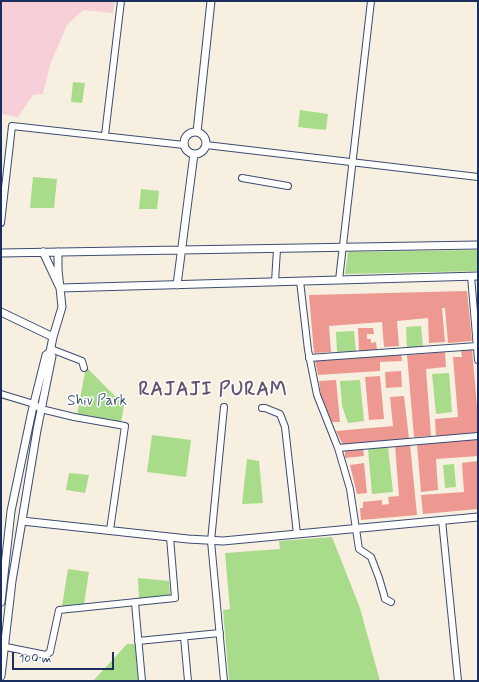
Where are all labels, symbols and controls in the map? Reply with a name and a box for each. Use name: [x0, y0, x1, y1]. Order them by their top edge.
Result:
district label: RAJAJI PURAM: [143, 380, 283, 402]
park label: Shiv Park: [67, 393, 127, 411]
scale bar: [14, 644, 116, 670]
text: 100 m: [19, 651, 51, 667]

